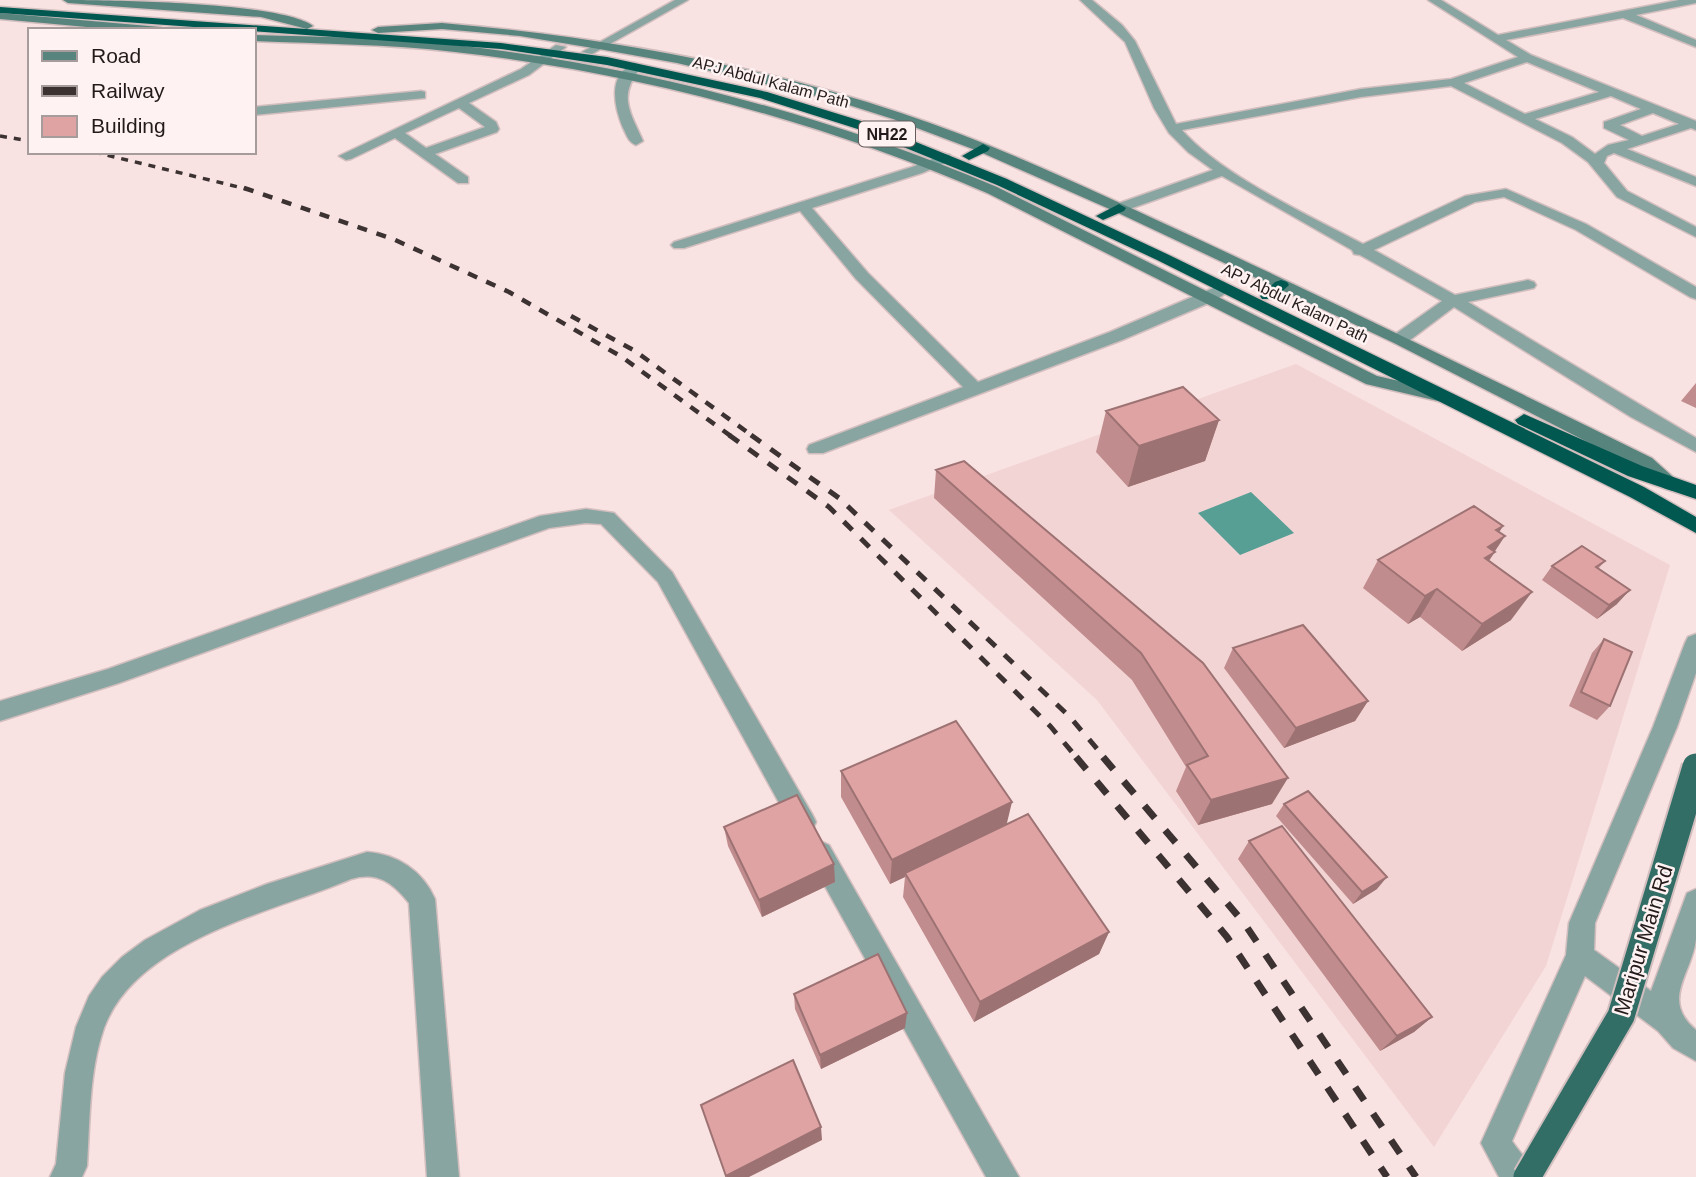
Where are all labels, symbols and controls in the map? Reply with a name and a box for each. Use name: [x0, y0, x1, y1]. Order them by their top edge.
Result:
legend: [28, 28, 256, 154]
text: Road: [91, 44, 141, 67]
street label: APJ Abdul Kalam Path: [691, 53, 851, 111]
text: Railway: [91, 79, 165, 102]
text: Building: [91, 114, 166, 137]
road number: NH22: [859, 122, 915, 146]
street label: APJ Abdul Kalam Path: [1219, 260, 1371, 346]
street label: Maripur Main Rd: [1609, 862, 1677, 1018]

